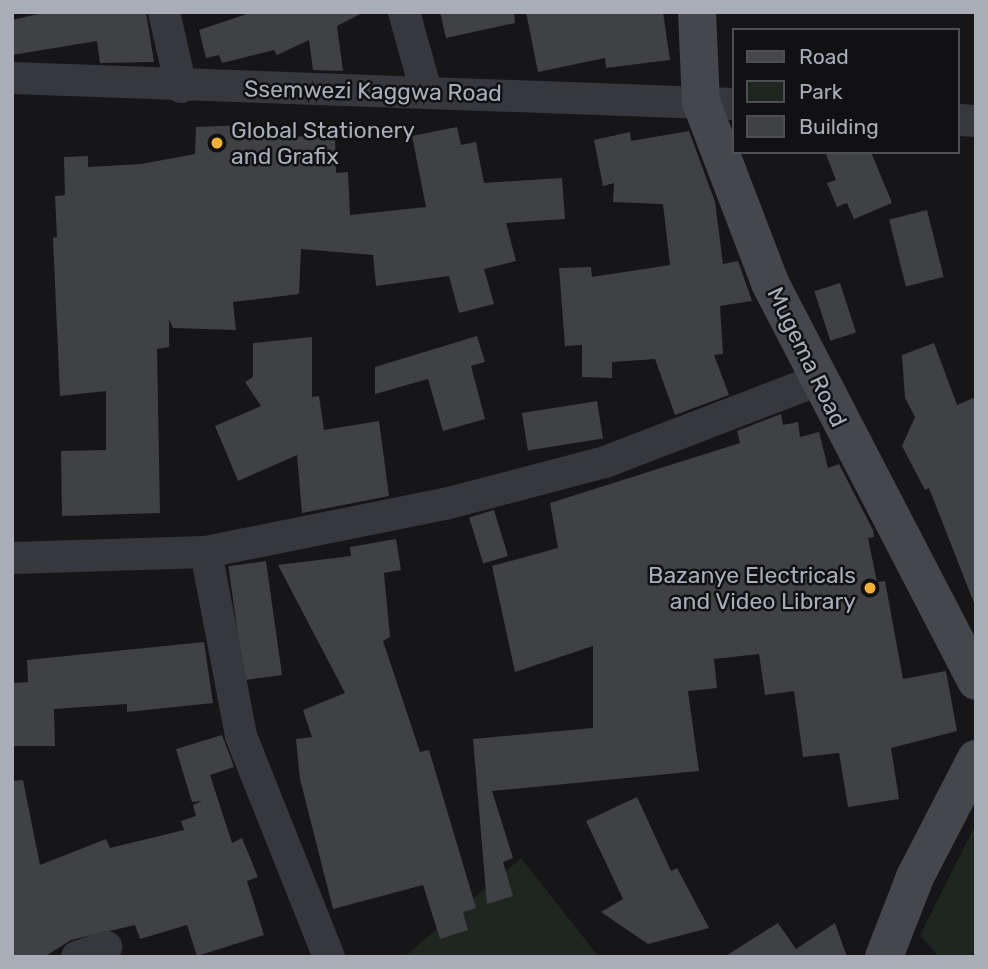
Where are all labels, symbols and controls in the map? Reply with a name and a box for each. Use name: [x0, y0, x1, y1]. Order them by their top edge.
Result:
legend: [732, 28, 960, 154]
text: Road: [799, 44, 849, 69]
street label: Ssemwezi Kaggwa Road: [244, 75, 502, 107]
text: Park: [799, 79, 843, 104]
text: Building: [799, 114, 879, 139]
place label: Global Stationery and Grafix: [231, 116, 415, 170]
marker: Global Stationery and Grafix: [209, 135, 225, 151]
street label: Mugema Road: [761, 283, 853, 431]
place label: Bazanye Electricals and Video Library: [648, 561, 856, 615]
marker: Bazanye Electricals and Video Library: [862, 580, 878, 596]

